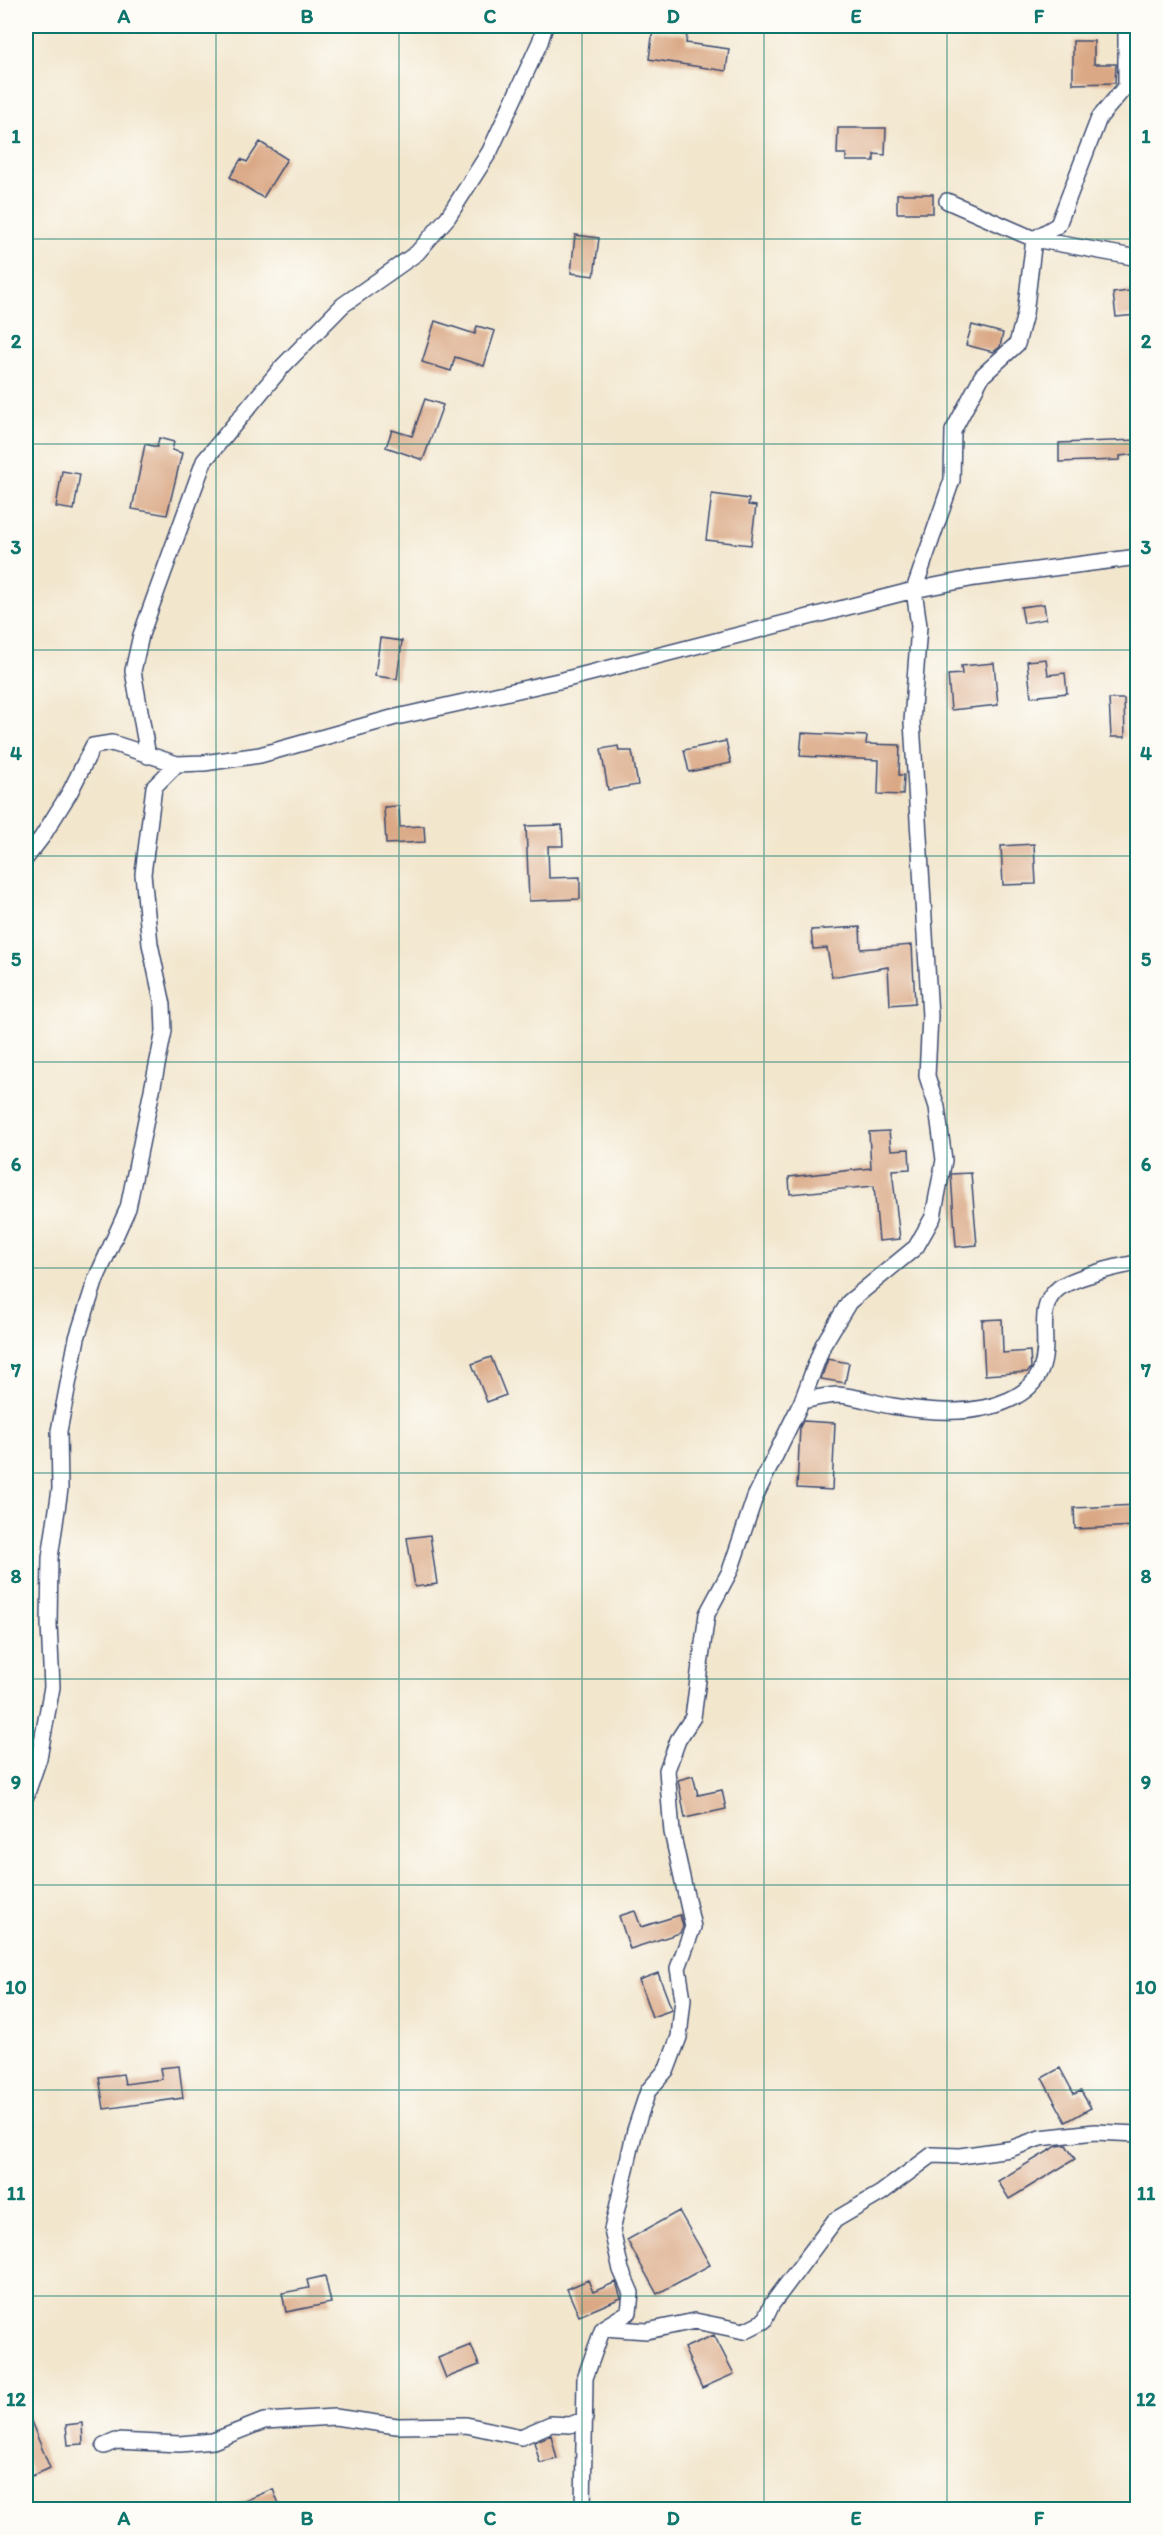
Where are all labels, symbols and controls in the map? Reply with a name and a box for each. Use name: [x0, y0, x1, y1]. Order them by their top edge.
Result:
text: A: [117, 4, 131, 28]
text: B: [301, 4, 314, 28]
text: C: [484, 4, 497, 28]
text: D: [666, 4, 680, 28]
text: E: [850, 4, 862, 28]
text: F: [1034, 4, 1045, 28]
text: 1: [11, 124, 21, 148]
text: 1: [1141, 124, 1151, 148]
text: 2: [11, 329, 22, 353]
text: 2: [1141, 329, 1152, 353]
text: 3: [11, 535, 22, 559]
text: 3: [1141, 535, 1152, 559]
text: 4: [10, 741, 22, 765]
text: 4: [1140, 741, 1152, 765]
text: 5: [11, 947, 22, 971]
text: 5: [1141, 947, 1152, 971]
text: 6: [11, 1152, 22, 1176]
text: 6: [1141, 1152, 1152, 1176]
text: 7: [10, 1358, 21, 1382]
text: 7: [1140, 1358, 1151, 1382]
text: 8: [11, 1564, 22, 1588]
text: 8: [1141, 1564, 1152, 1588]
text: 9: [11, 1770, 21, 1794]
text: 9: [1141, 1770, 1151, 1794]
text: 10: [5, 1975, 27, 1999]
text: 10: [1135, 1975, 1157, 1999]
text: 11: [7, 2181, 26, 2205]
text: 11: [1137, 2181, 1156, 2205]
text: 12: [6, 2387, 26, 2411]
text: 12: [1136, 2387, 1156, 2411]
text: A: [117, 2506, 131, 2530]
text: B: [301, 2506, 314, 2530]
text: C: [484, 2506, 497, 2530]
text: D: [666, 2506, 680, 2530]
text: E: [850, 2506, 862, 2530]
text: F: [1034, 2506, 1045, 2530]

